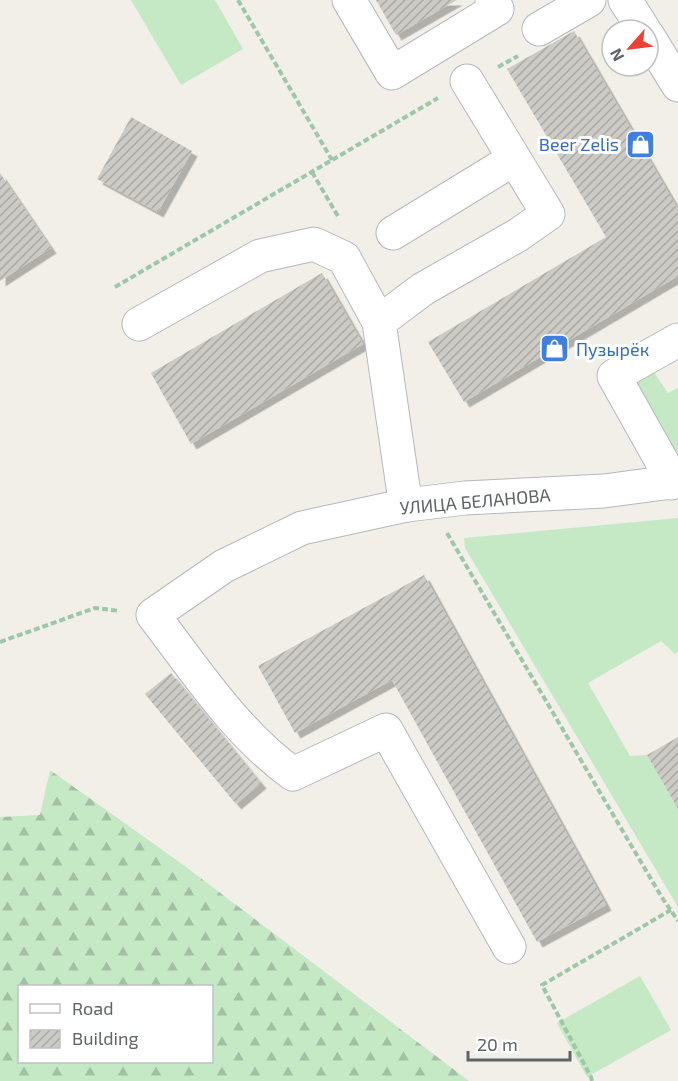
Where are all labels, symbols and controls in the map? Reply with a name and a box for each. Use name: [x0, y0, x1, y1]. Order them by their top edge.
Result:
north arrow: [600, 18, 660, 78]
text: N: [605, 46, 627, 65]
shop icon: Beer Zelis: [624, 128, 656, 160]
place label: Beer Zelis: [539, 133, 619, 155]
shop icon: Пузырёк: [539, 333, 571, 365]
place label: Пузырёк: [576, 338, 650, 360]
street label: УЛИЦА БЕЛАНОВА: [399, 483, 552, 519]
legend: [18, 985, 213, 1063]
text: Road: [72, 997, 113, 1019]
scale bar: [468, 1024, 570, 1062]
text: Building: [72, 1027, 139, 1049]
text: 20 m: [477, 1033, 518, 1055]

